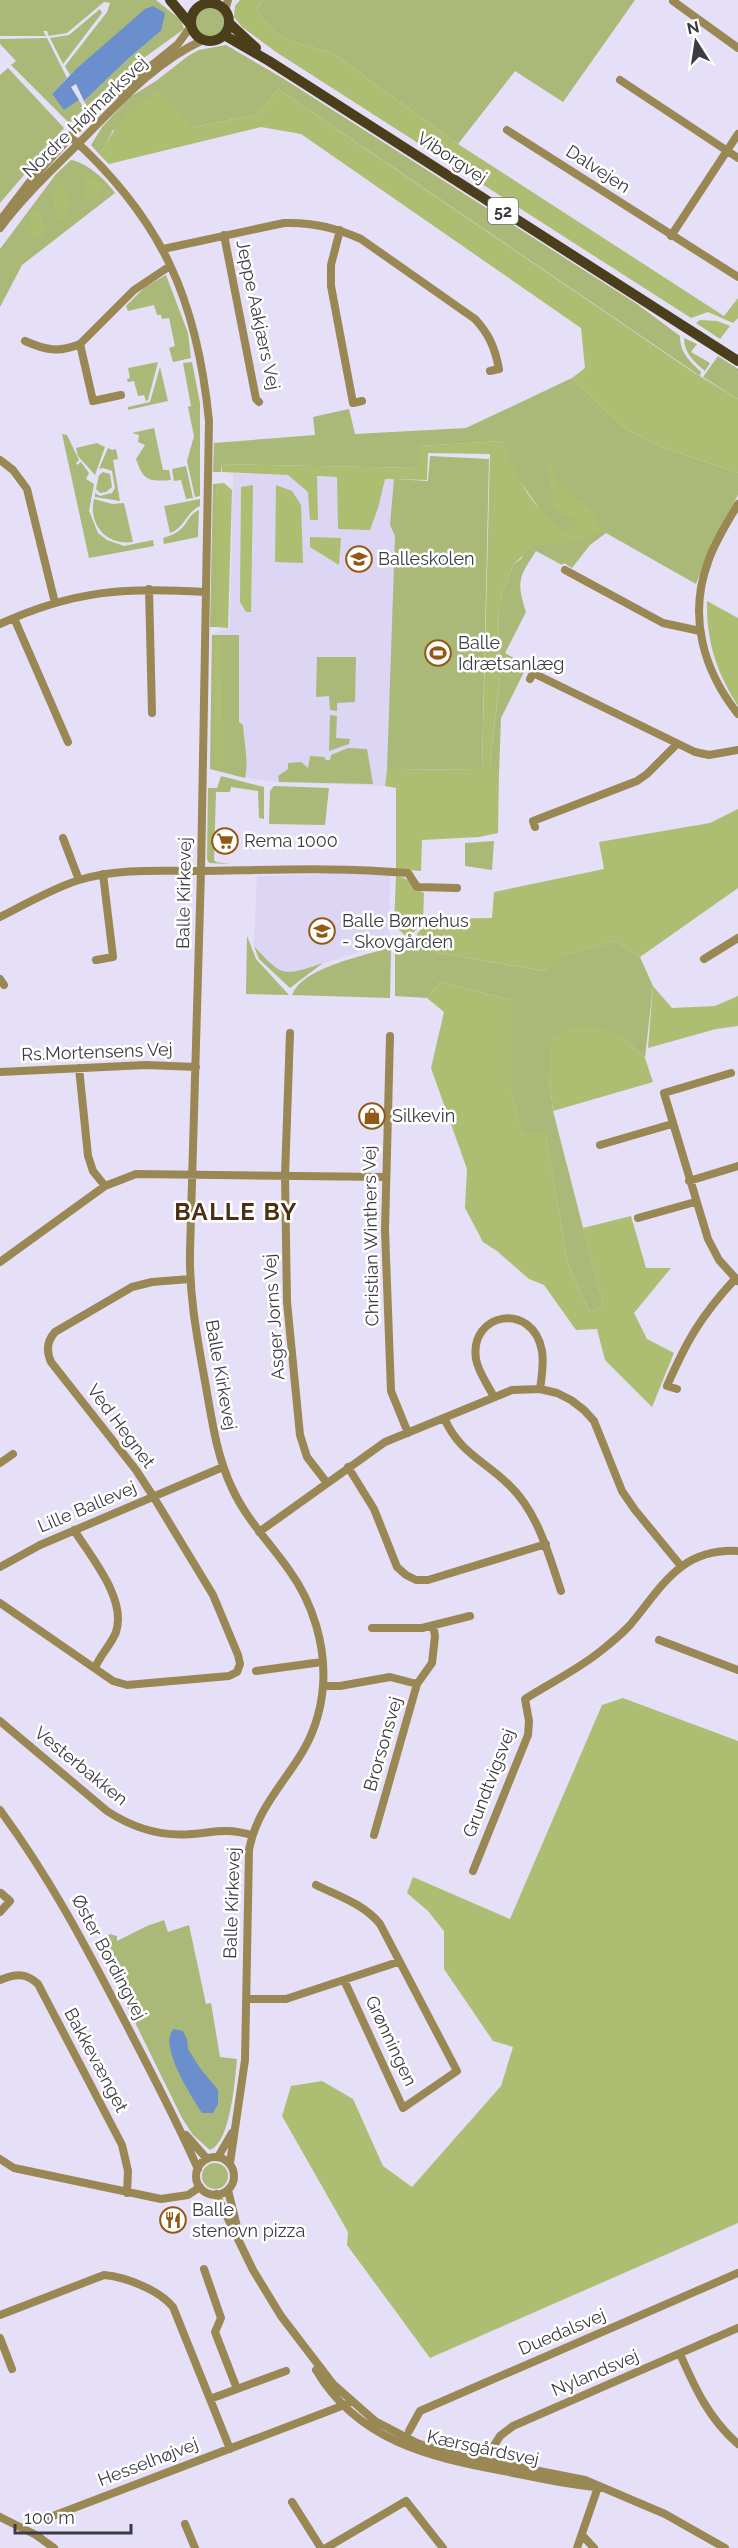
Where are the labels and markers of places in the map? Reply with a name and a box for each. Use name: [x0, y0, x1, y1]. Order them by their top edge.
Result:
school or university icon: Balleskolen: [344, 544, 374, 574]
place label: Balleskolen: [378, 548, 475, 569]
place label: Balle Idrætsanlæg: [458, 632, 564, 674]
sports icon: Balle Idrætsanlæg: [423, 638, 453, 668]
supermarket icon: Rema 1000: [210, 826, 240, 856]
place label: Rema 1000: [244, 830, 338, 851]
place label: Balle Børnehus - Skovgården: [342, 910, 469, 952]
school or university icon: Balle Børnehus - Skovgården: [307, 916, 337, 946]
shop icon: Silkevin: [357, 1101, 387, 1131]
place label: Silkevin: [392, 1105, 455, 1126]
place label: Balle stenovn pizza: [192, 2199, 305, 2241]
restaurant icon: Balle stenovn pizza: [158, 2205, 188, 2235]

